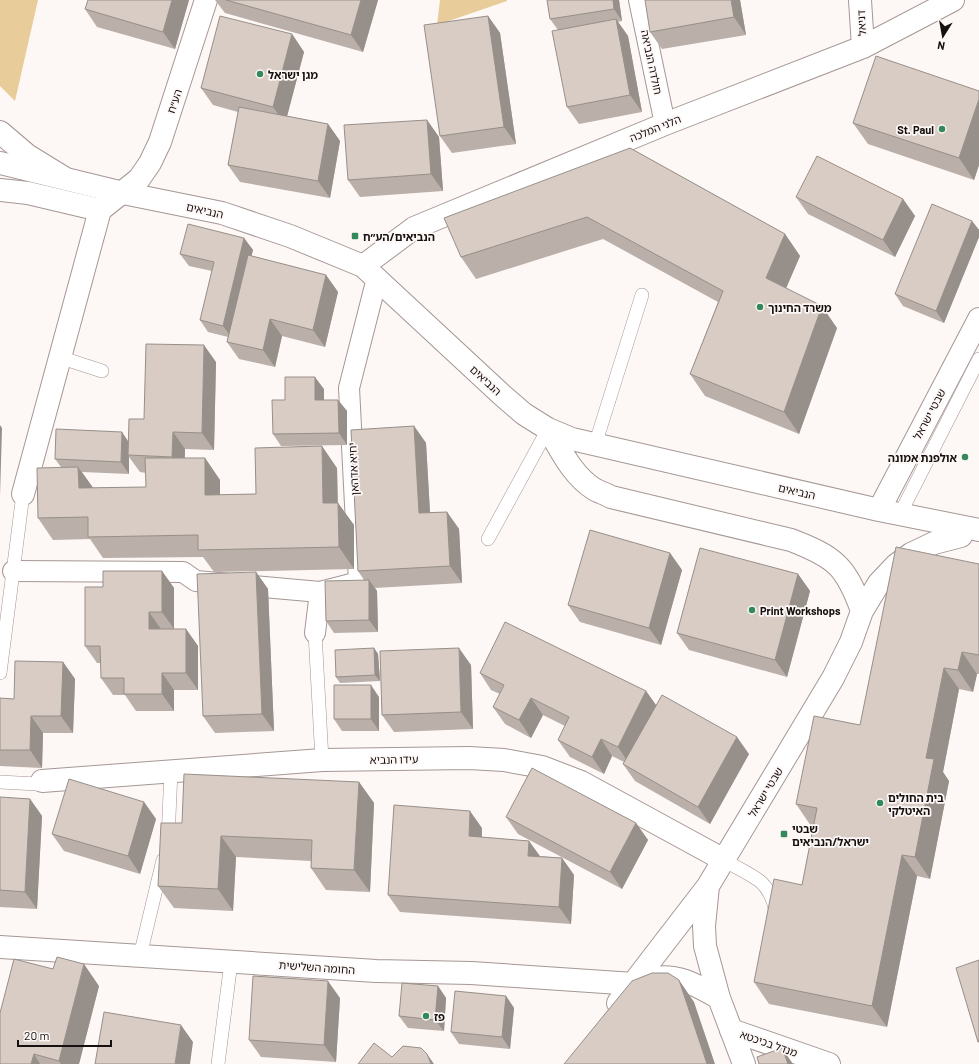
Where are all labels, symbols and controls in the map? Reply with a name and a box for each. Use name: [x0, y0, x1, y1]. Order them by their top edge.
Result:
street label: דניאל: [854, 10, 868, 36]
north arrow: [923, 16, 963, 56]
street label: חולדה הנביאה: [639, 29, 665, 95]
text: N: [936, 39, 946, 53]
place label: מגן ישראל: [268, 68, 318, 81]
marker: מגן ישראל: [255, 69, 265, 79]
street label: הע״ח: [164, 87, 184, 115]
street label: הלני המלכה: [627, 112, 683, 144]
place label: St. Paul: [897, 123, 934, 136]
marker: St. Paul: [937, 124, 947, 134]
street label: הנביאים: [185, 199, 225, 221]
place label: הנביאים/הע״ח: [363, 230, 435, 243]
marker: הנביאים/הע״ח: [350, 231, 360, 241]
place label: משרד החינוך: [768, 301, 832, 314]
marker: משרד החינוך: [755, 302, 765, 312]
street label: הנביאים: [468, 362, 504, 398]
street label: שבטי ישראל: [910, 386, 948, 442]
street label: יחיא אדהאן: [345, 442, 361, 496]
place label: אולפנת אמונה: [888, 451, 958, 464]
marker: אולפנת אמונה: [960, 452, 970, 462]
street label: הנביאים: [777, 480, 817, 502]
place label: Print Workshops: [760, 604, 841, 617]
marker: Print Workshops: [747, 605, 757, 615]
street label: עידו הנביא: [369, 752, 419, 766]
street label: שבטי ישראל: [745, 765, 785, 819]
place label: בית החולים האיטלקי: [888, 791, 944, 817]
marker: בית החולים האיטלקי: [875, 798, 885, 808]
place label: שבטי ישראל/הנביאים: [792, 822, 869, 848]
marker: שבטי ישראל/הנביאים: [779, 829, 789, 839]
street label: החומה השלישית: [278, 958, 356, 976]
place label: פז: [434, 1010, 445, 1023]
marker: פז: [421, 1011, 431, 1021]
scale bar: [18, 1022, 111, 1048]
street label: מנדל בכיכטא: [739, 1027, 799, 1059]
text: 20 m: [24, 1028, 50, 1042]

